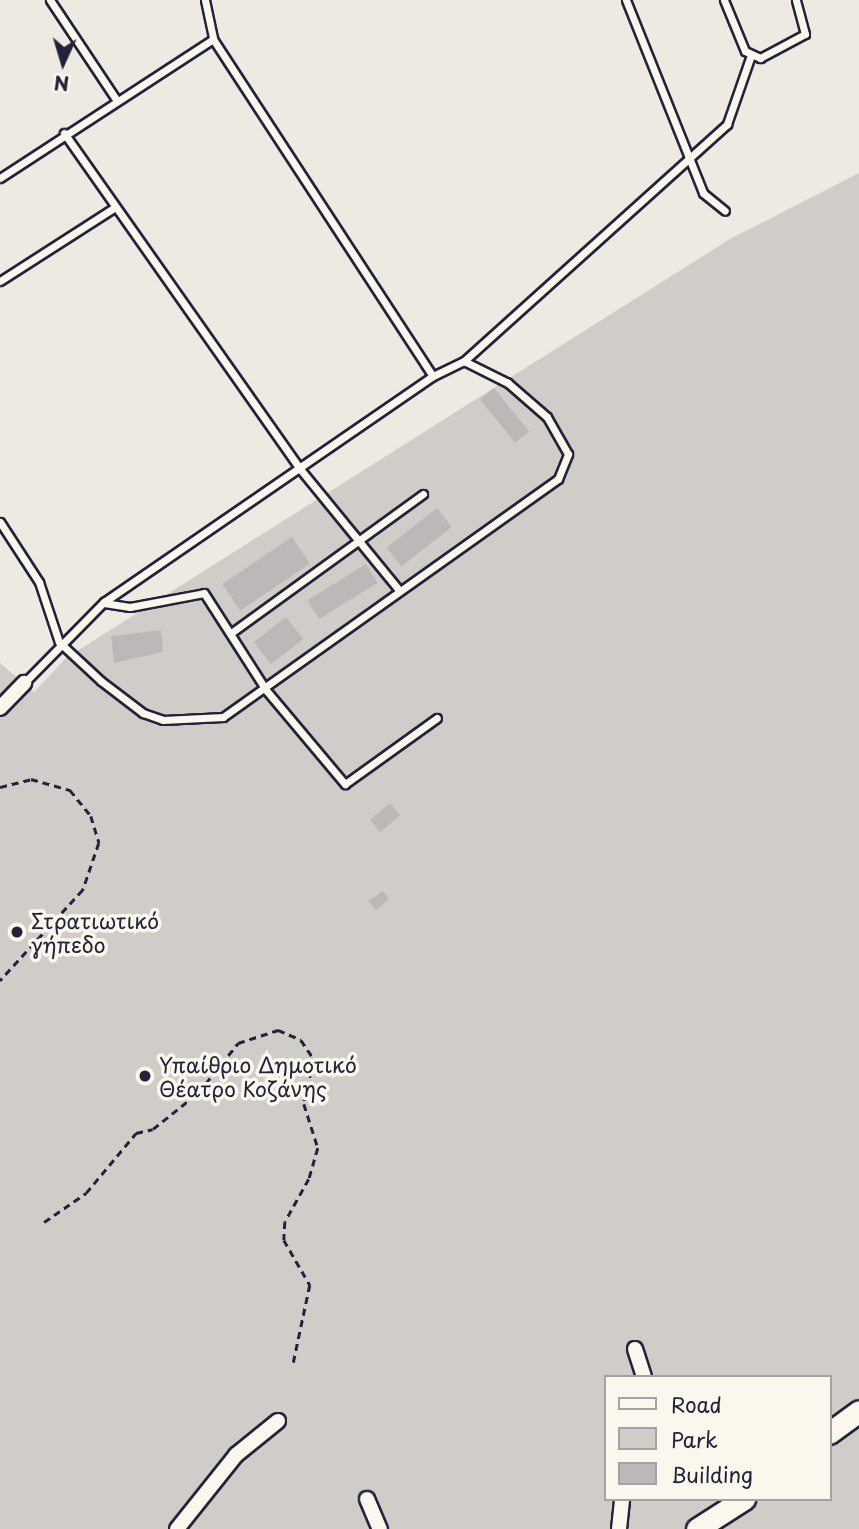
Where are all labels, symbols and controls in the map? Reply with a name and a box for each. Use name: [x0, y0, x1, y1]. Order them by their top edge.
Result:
north arrow: [28, 28, 98, 98]
text: N: [53, 69, 70, 98]
place label: Στρατιωτικό γήπεδο: [31, 907, 159, 957]
marker: Στρατιωτικό γήπεδο: [9, 924, 25, 940]
place label: Υπαίθριο Δημοτικό Θέατρο Κοζάνης: [159, 1051, 357, 1101]
marker: Υπαίθριο Δημοτικό Θέατρο Κοζάνης: [137, 1068, 153, 1084]
legend: [604, 1375, 831, 1501]
text: Road: [671, 1388, 722, 1420]
text: Park: [671, 1423, 718, 1455]
text: Building: [671, 1458, 753, 1490]

